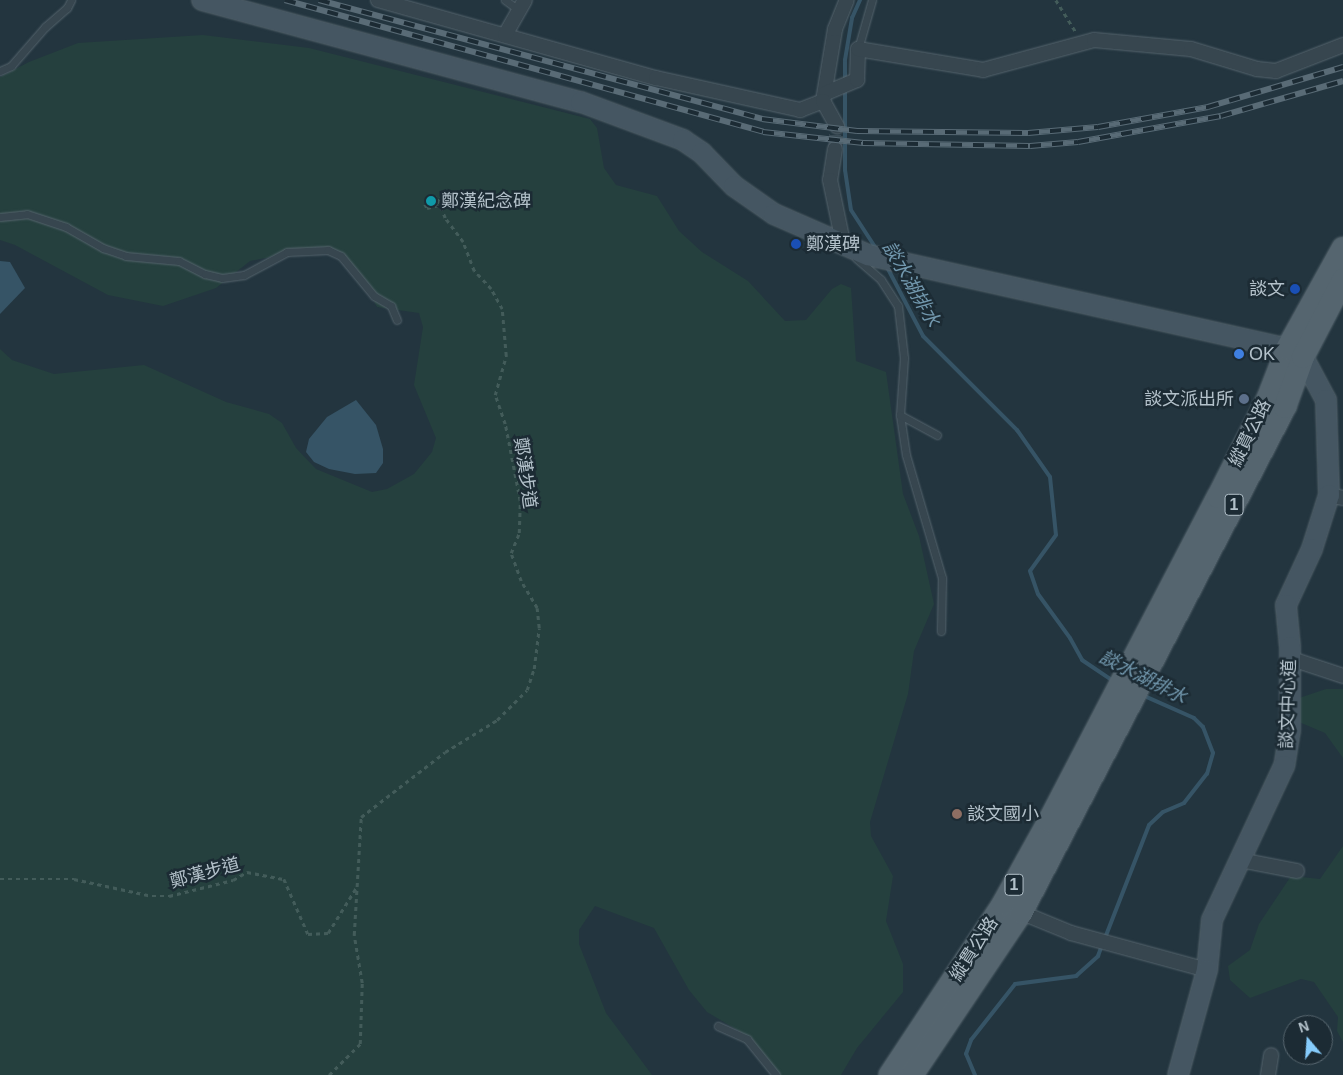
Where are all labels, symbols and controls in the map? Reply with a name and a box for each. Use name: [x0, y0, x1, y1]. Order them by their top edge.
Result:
place label: 鄭漢紀念碑: [441, 190, 531, 212]
marker: 鄭漢紀念碑: [425, 195, 437, 207]
place label: 鄭漢碑: [806, 233, 860, 255]
water label: 談水湖排水: [877, 237, 945, 331]
marker: 鄭漢碑: [790, 238, 802, 250]
place label: 談文: [1249, 278, 1285, 300]
marker: 談文: [1289, 283, 1301, 295]
place label: OK: [1249, 343, 1275, 365]
marker: OK: [1233, 348, 1245, 360]
place label: 談文派出所: [1144, 388, 1234, 410]
marker: 談文派出所: [1238, 393, 1250, 405]
street label: 縱貫公路: [1225, 396, 1275, 470]
street label: 鄭漢步道: [509, 436, 541, 510]
road number: 1: [1224, 492, 1244, 518]
water label: 談水湖排水: [1096, 645, 1190, 709]
street label: 談文中心道: [1276, 659, 1300, 749]
place label: 談文國小: [967, 803, 1039, 825]
marker: 談文國小: [951, 808, 963, 820]
street label: 鄭漢步道: [167, 853, 243, 893]
road number: 1: [1004, 872, 1024, 898]
street label: 縱貫公路: [945, 913, 1003, 985]
north arrow: [1283, 1015, 1333, 1065]
text: N: [1296, 1018, 1311, 1036]

